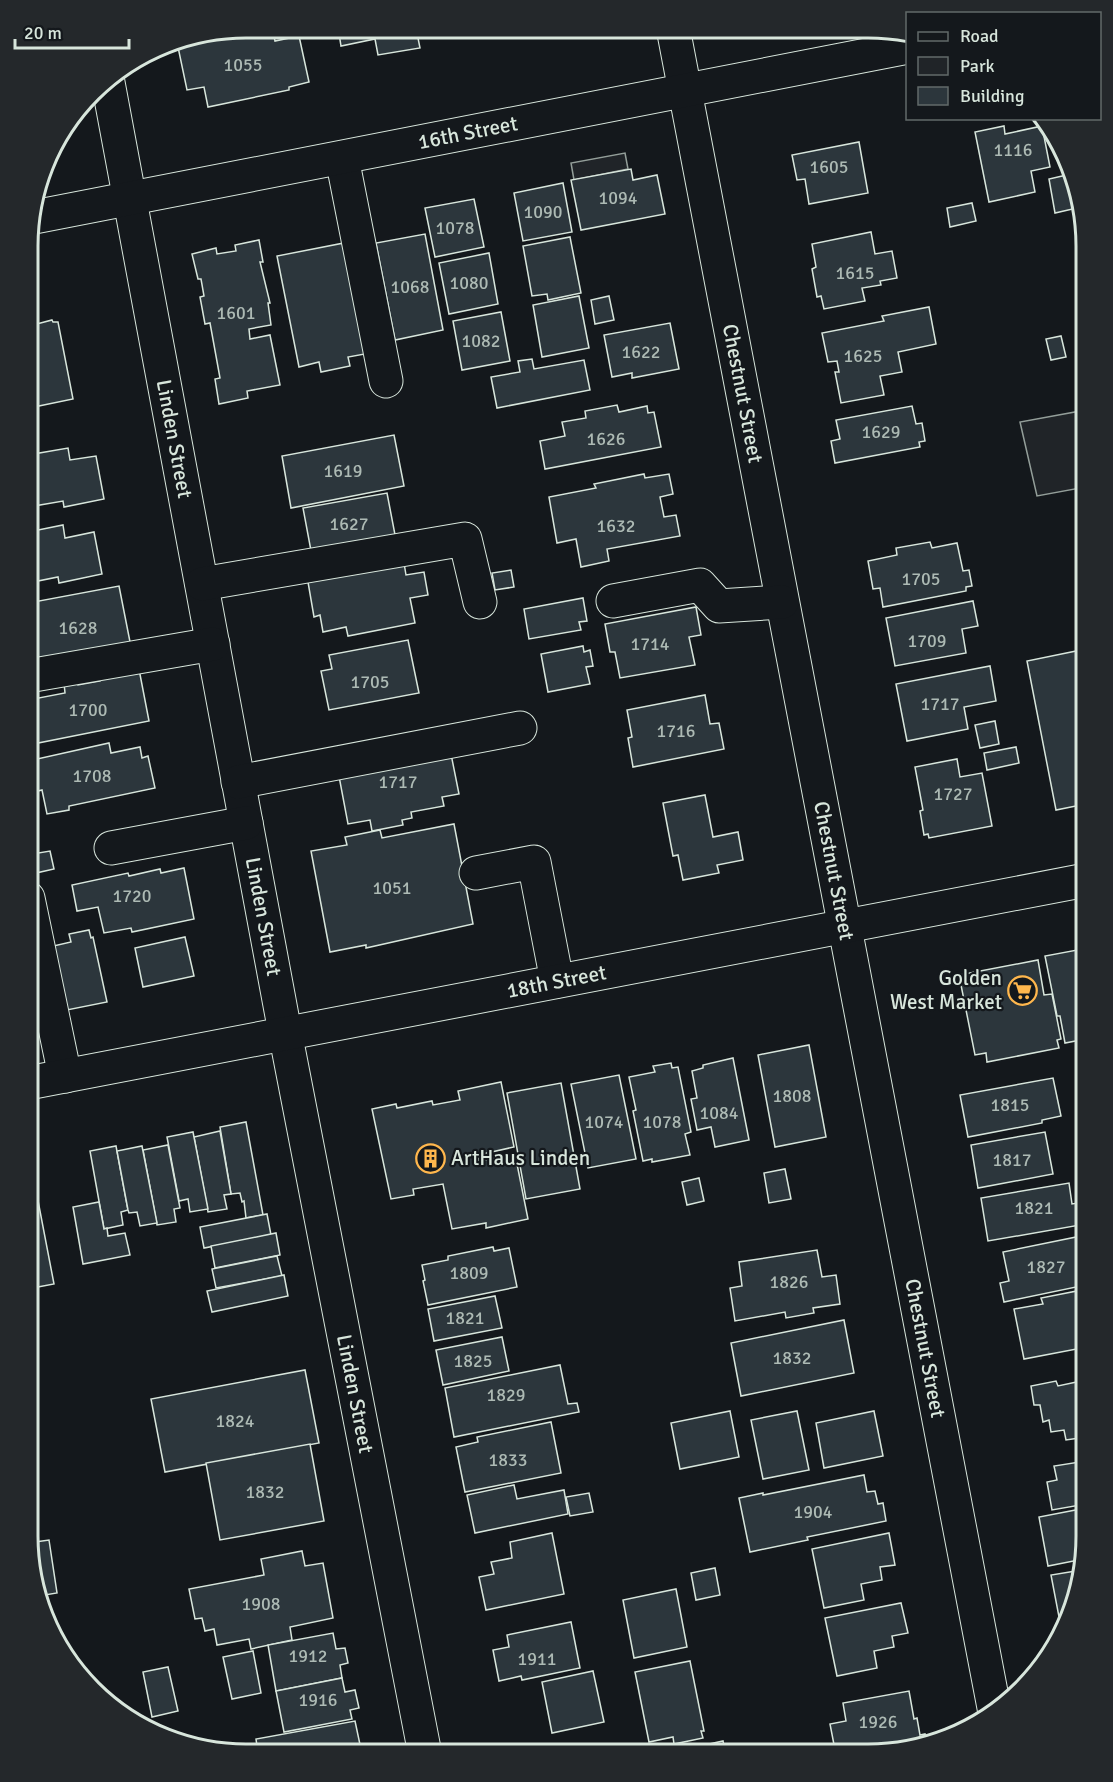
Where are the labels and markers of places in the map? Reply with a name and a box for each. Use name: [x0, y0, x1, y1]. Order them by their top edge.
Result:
place label: Golden West Market: [890, 965, 1002, 1015]
supermarket icon: Golden West Market: [1007, 974, 1039, 1006]
building icon: ArtHaus Linden: [414, 1142, 446, 1174]
place label: ArtHaus Linden: [451, 1145, 590, 1171]

